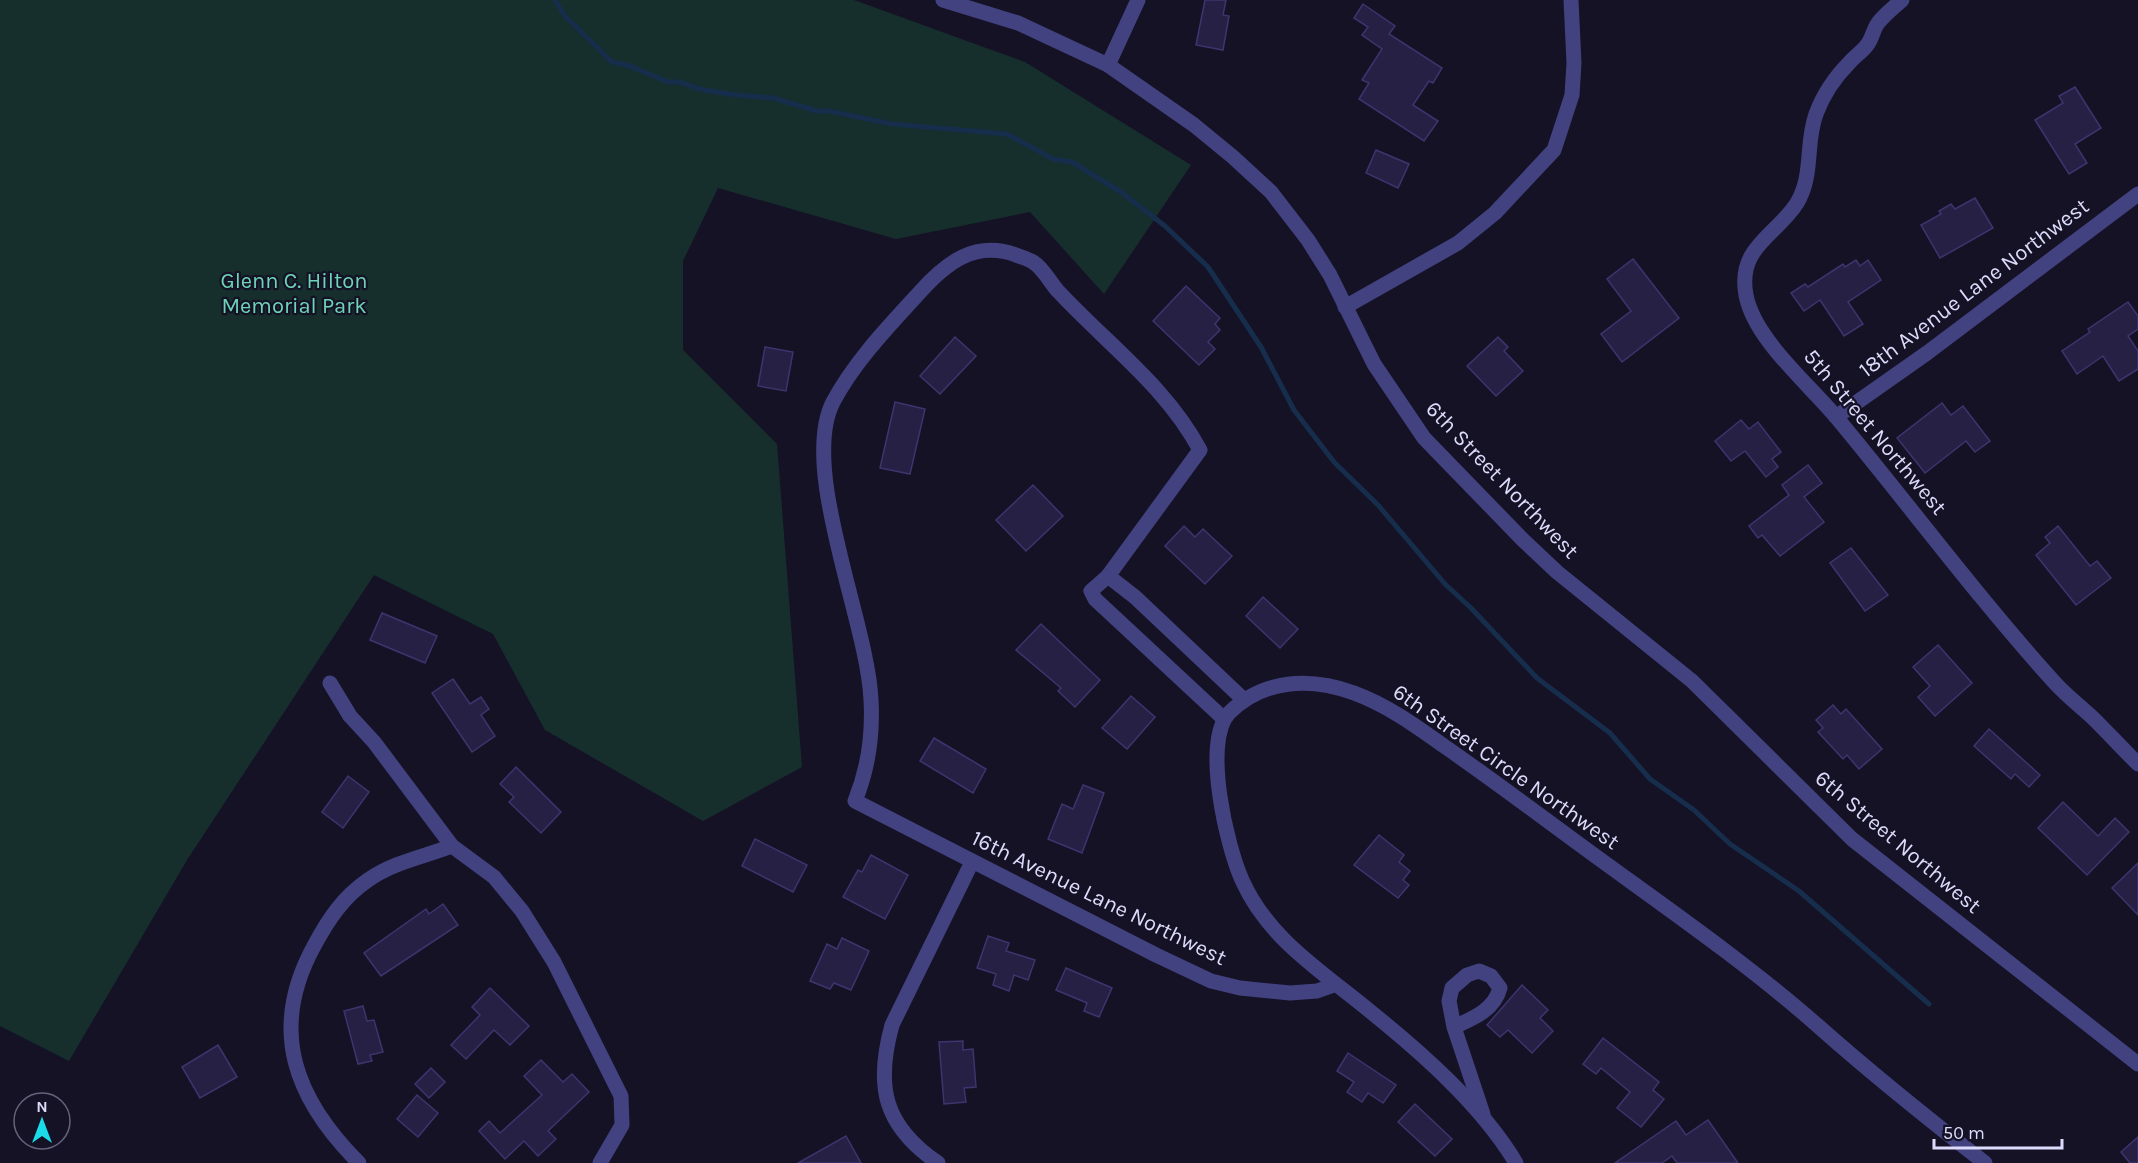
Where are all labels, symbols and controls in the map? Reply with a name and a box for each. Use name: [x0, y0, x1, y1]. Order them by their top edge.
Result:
street label: 18th Avenue Lane Northwest: [1854, 193, 2094, 383]
park label: Glenn C. Hilton Memorial Park: [220, 268, 368, 319]
street label: 5th Street Northwest: [1798, 344, 1952, 520]
street label: 6th Street Northwest: [1420, 396, 1584, 564]
street label: 6th Street Circle Northwest: [1388, 679, 1624, 855]
street label: 6th Street Northwest: [1810, 765, 1986, 919]
street label: 16th Avenue Lane Northwest: [967, 825, 1231, 971]
north arrow: [12, 1091, 72, 1151]
text: N: [36, 1097, 48, 1116]
scale bar: [1934, 1112, 2062, 1150]
text: 50 m: [1943, 1122, 1985, 1144]

